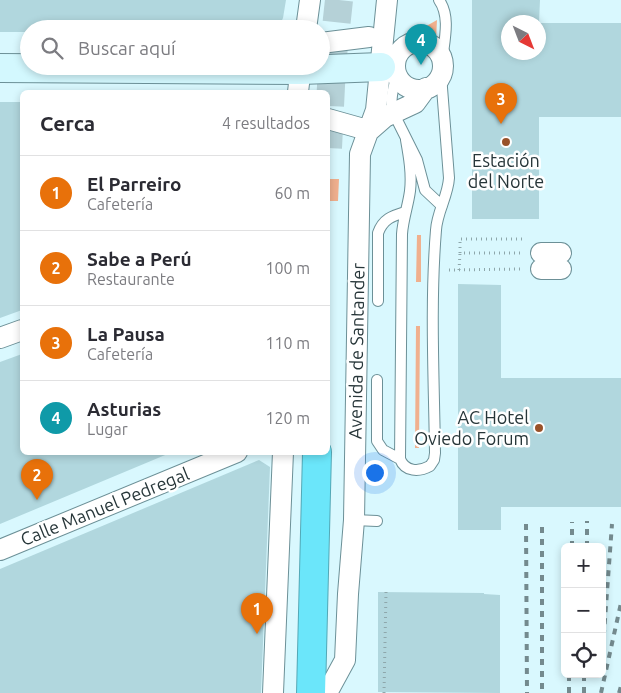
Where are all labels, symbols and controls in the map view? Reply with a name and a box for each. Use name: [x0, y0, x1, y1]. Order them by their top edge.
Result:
north arrow: [501, 15, 546, 60]
search box: [20, 20, 330, 75]
pin: 4: [405, 24, 437, 65]
icon: search: [38, 34, 66, 62]
text: Buscar aquí: [78, 37, 176, 59]
pin: 3: [485, 83, 517, 124]
text: Cerca: [40, 111, 95, 135]
text: 4 resultados: [222, 114, 310, 132]
marker: Estación del Norte: [500, 136, 512, 148]
place label: Estación del Norte: [468, 150, 544, 191]
text: El Parreiro: [87, 173, 181, 195]
text: 1: [51, 184, 61, 202]
text: 60 m: [274, 184, 310, 202]
text: Cafetería: [87, 195, 153, 213]
text: Sabe a Perú: [87, 248, 192, 270]
text: 2: [51, 259, 61, 277]
text: 100 m: [265, 259, 310, 277]
street label: Avenida de Santander: [344, 263, 368, 439]
text: Restaurante: [87, 270, 175, 288]
text: La Pausa: [87, 323, 165, 345]
text: 3: [51, 334, 61, 352]
text: 110 m: [265, 334, 310, 352]
text: Cafetería: [87, 345, 153, 363]
text: Asturias: [87, 398, 161, 420]
place label: AC Hotel Oviedo Forum: [414, 407, 529, 448]
text: 4: [51, 409, 61, 427]
text: 120 m: [265, 409, 310, 427]
text: Lugar: [87, 420, 128, 438]
marker: AC Hotel Oviedo Forum: [533, 422, 545, 434]
pin: 2: [21, 459, 53, 500]
your location: [362, 460, 388, 486]
street label: Calle Manuel Pedregal: [17, 463, 192, 549]
map controls: [561, 543, 606, 678]
button: +: [561, 543, 606, 588]
button: −: [561, 588, 606, 633]
pin: 1: [241, 593, 273, 634]
button: locate: [561, 633, 606, 678]

